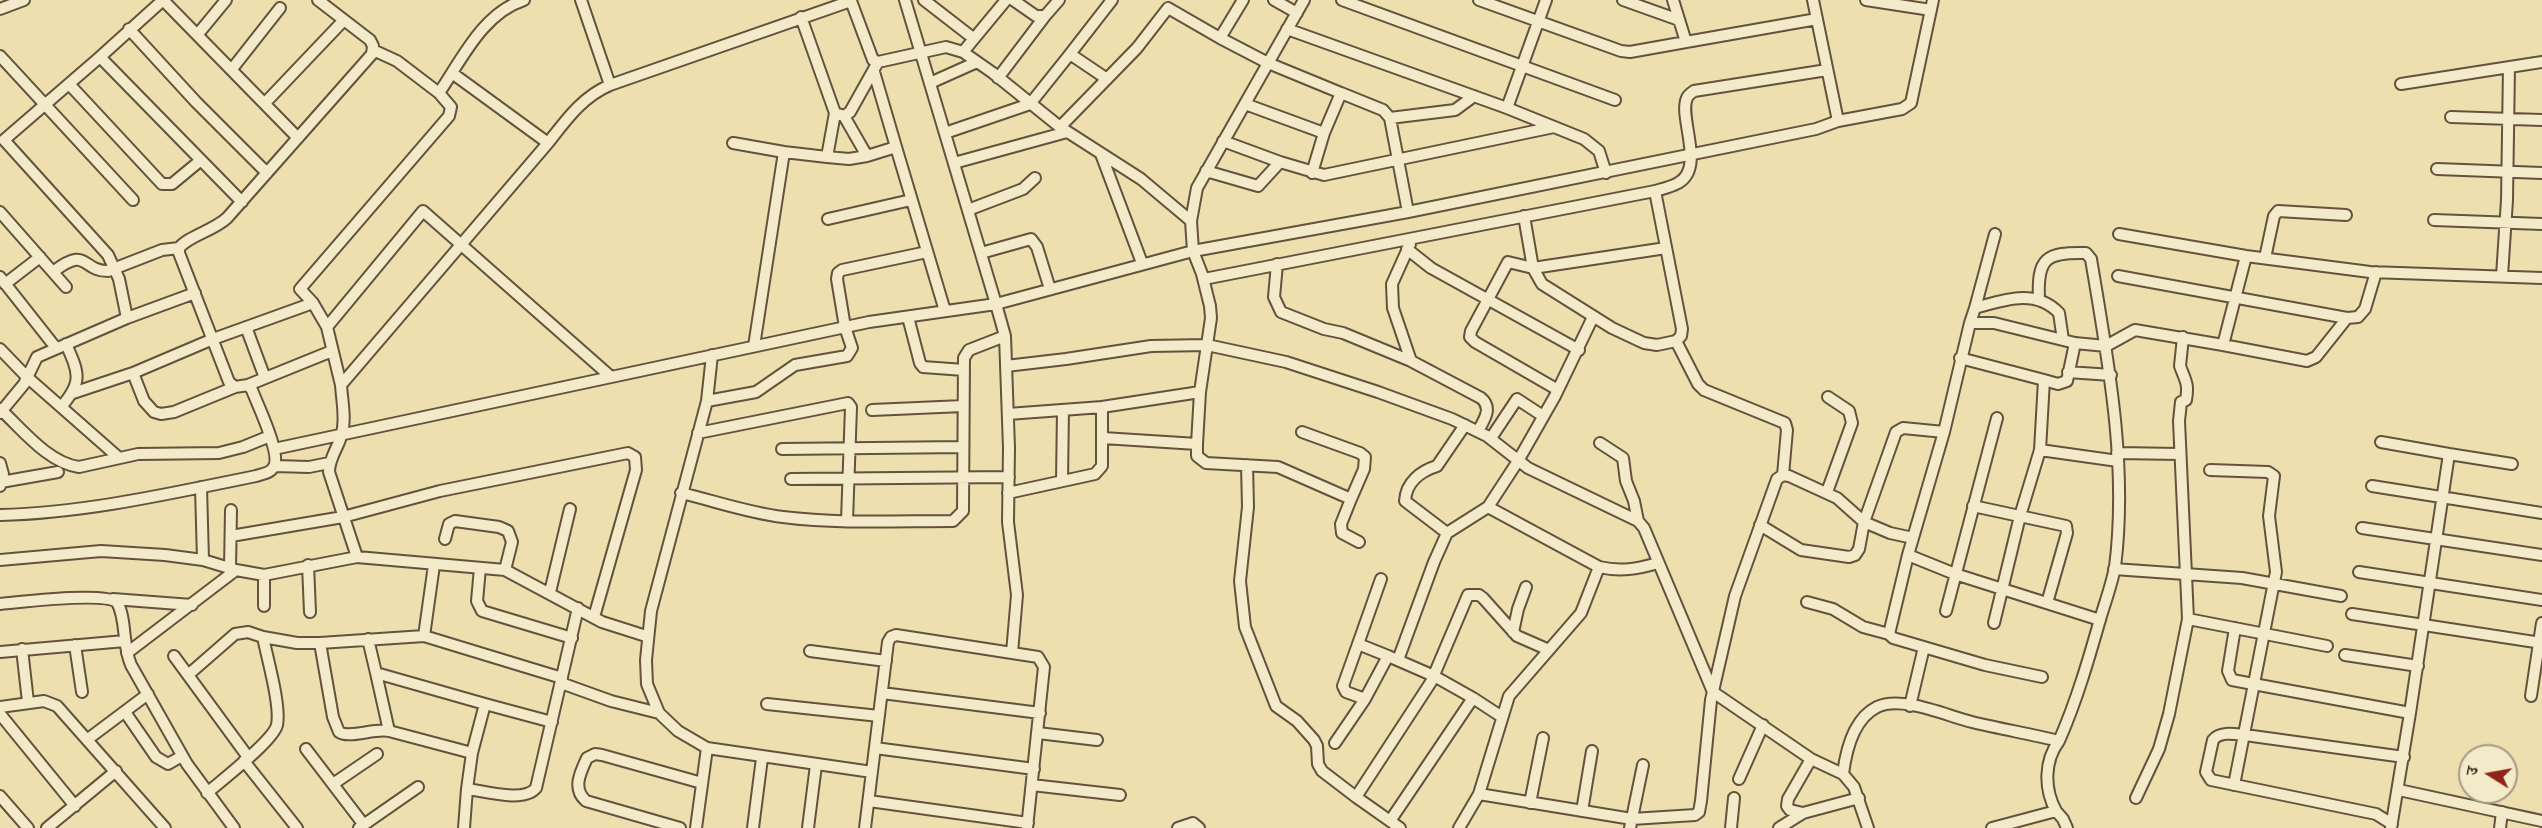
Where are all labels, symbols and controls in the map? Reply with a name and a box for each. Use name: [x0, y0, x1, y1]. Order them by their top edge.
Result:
north arrow: [2458, 744, 2518, 804]
text: उ: [2461, 765, 2484, 777]

